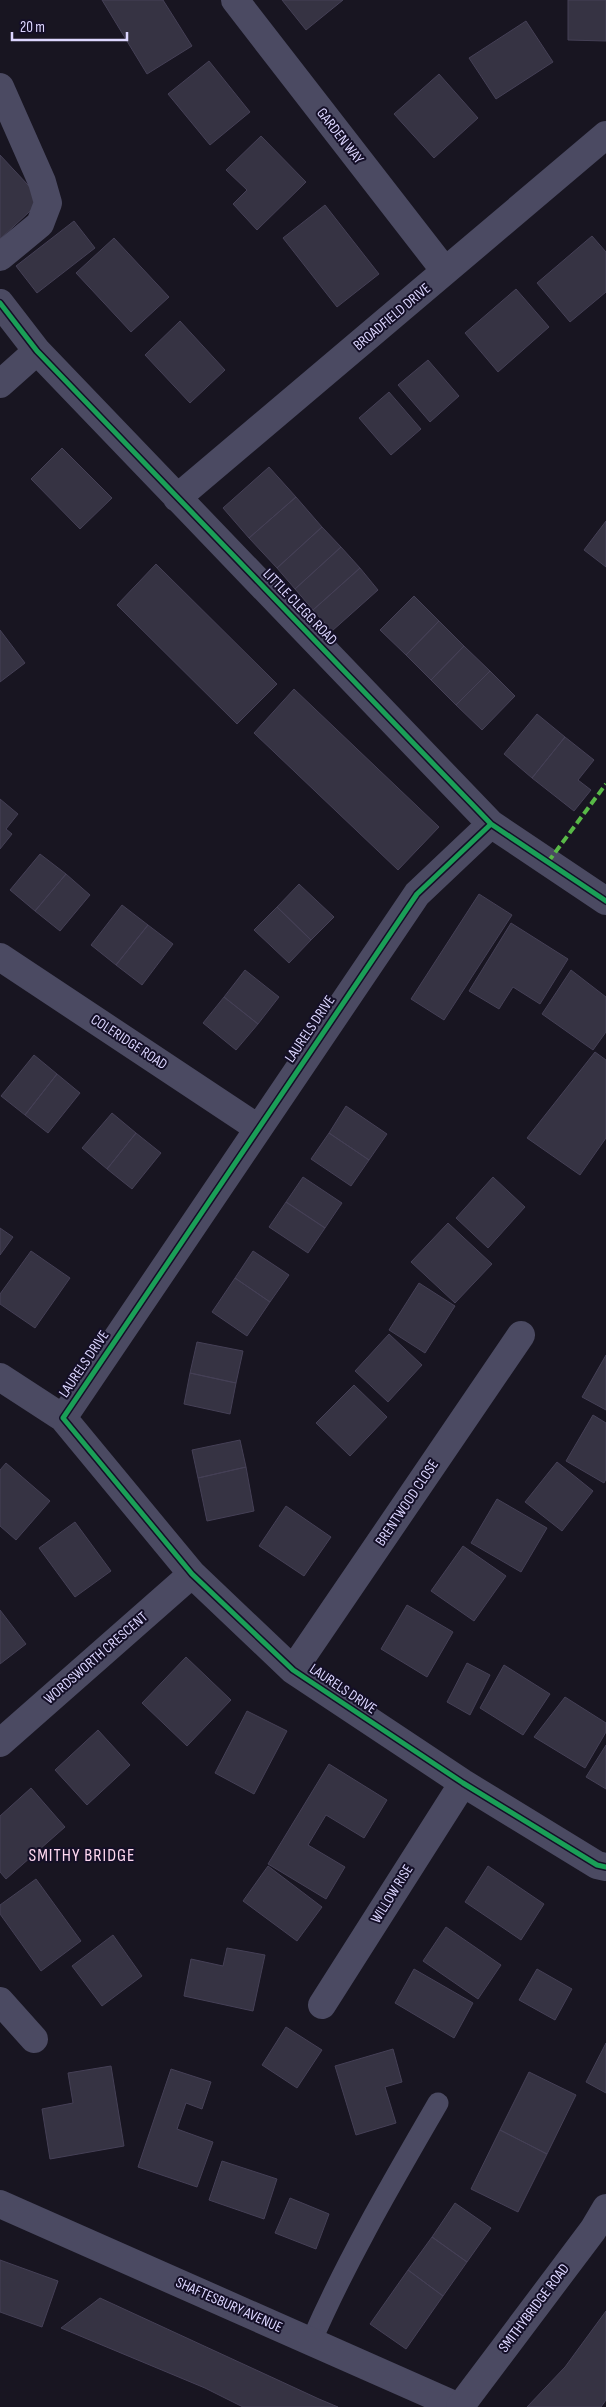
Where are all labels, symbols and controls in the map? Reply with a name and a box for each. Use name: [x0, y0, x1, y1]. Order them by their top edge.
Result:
scale bar: [12, 10, 128, 42]
text: 20 m: [20, 18, 45, 37]
street label: GARDEN WAY: [312, 104, 368, 168]
street label: BROADFIELD DRIVE: [349, 279, 435, 355]
street label: LITTLE CLEGG ROAD: [259, 565, 341, 649]
street label: LAURELS DRIVE: [281, 992, 339, 1066]
street label: COLERIDGE ROAD: [87, 1010, 171, 1074]
street label: LAURELS DRIVE: [55, 1327, 113, 1401]
street label: BRENTWOOD CLOSE: [371, 1456, 443, 1550]
street label: WORDSWORTH CRESCENT: [40, 1608, 152, 1708]
street label: LAURELS DRIVE: [306, 1660, 380, 1718]
district label: SMITHY BRIDGE: [28, 1845, 136, 1866]
street label: WILLOW RISE: [367, 1861, 417, 1927]
street label: SMITHYBRIDGE ROAD: [494, 2260, 574, 2356]
street label: SHAFTESBURY AVENUE: [173, 2273, 285, 2337]

